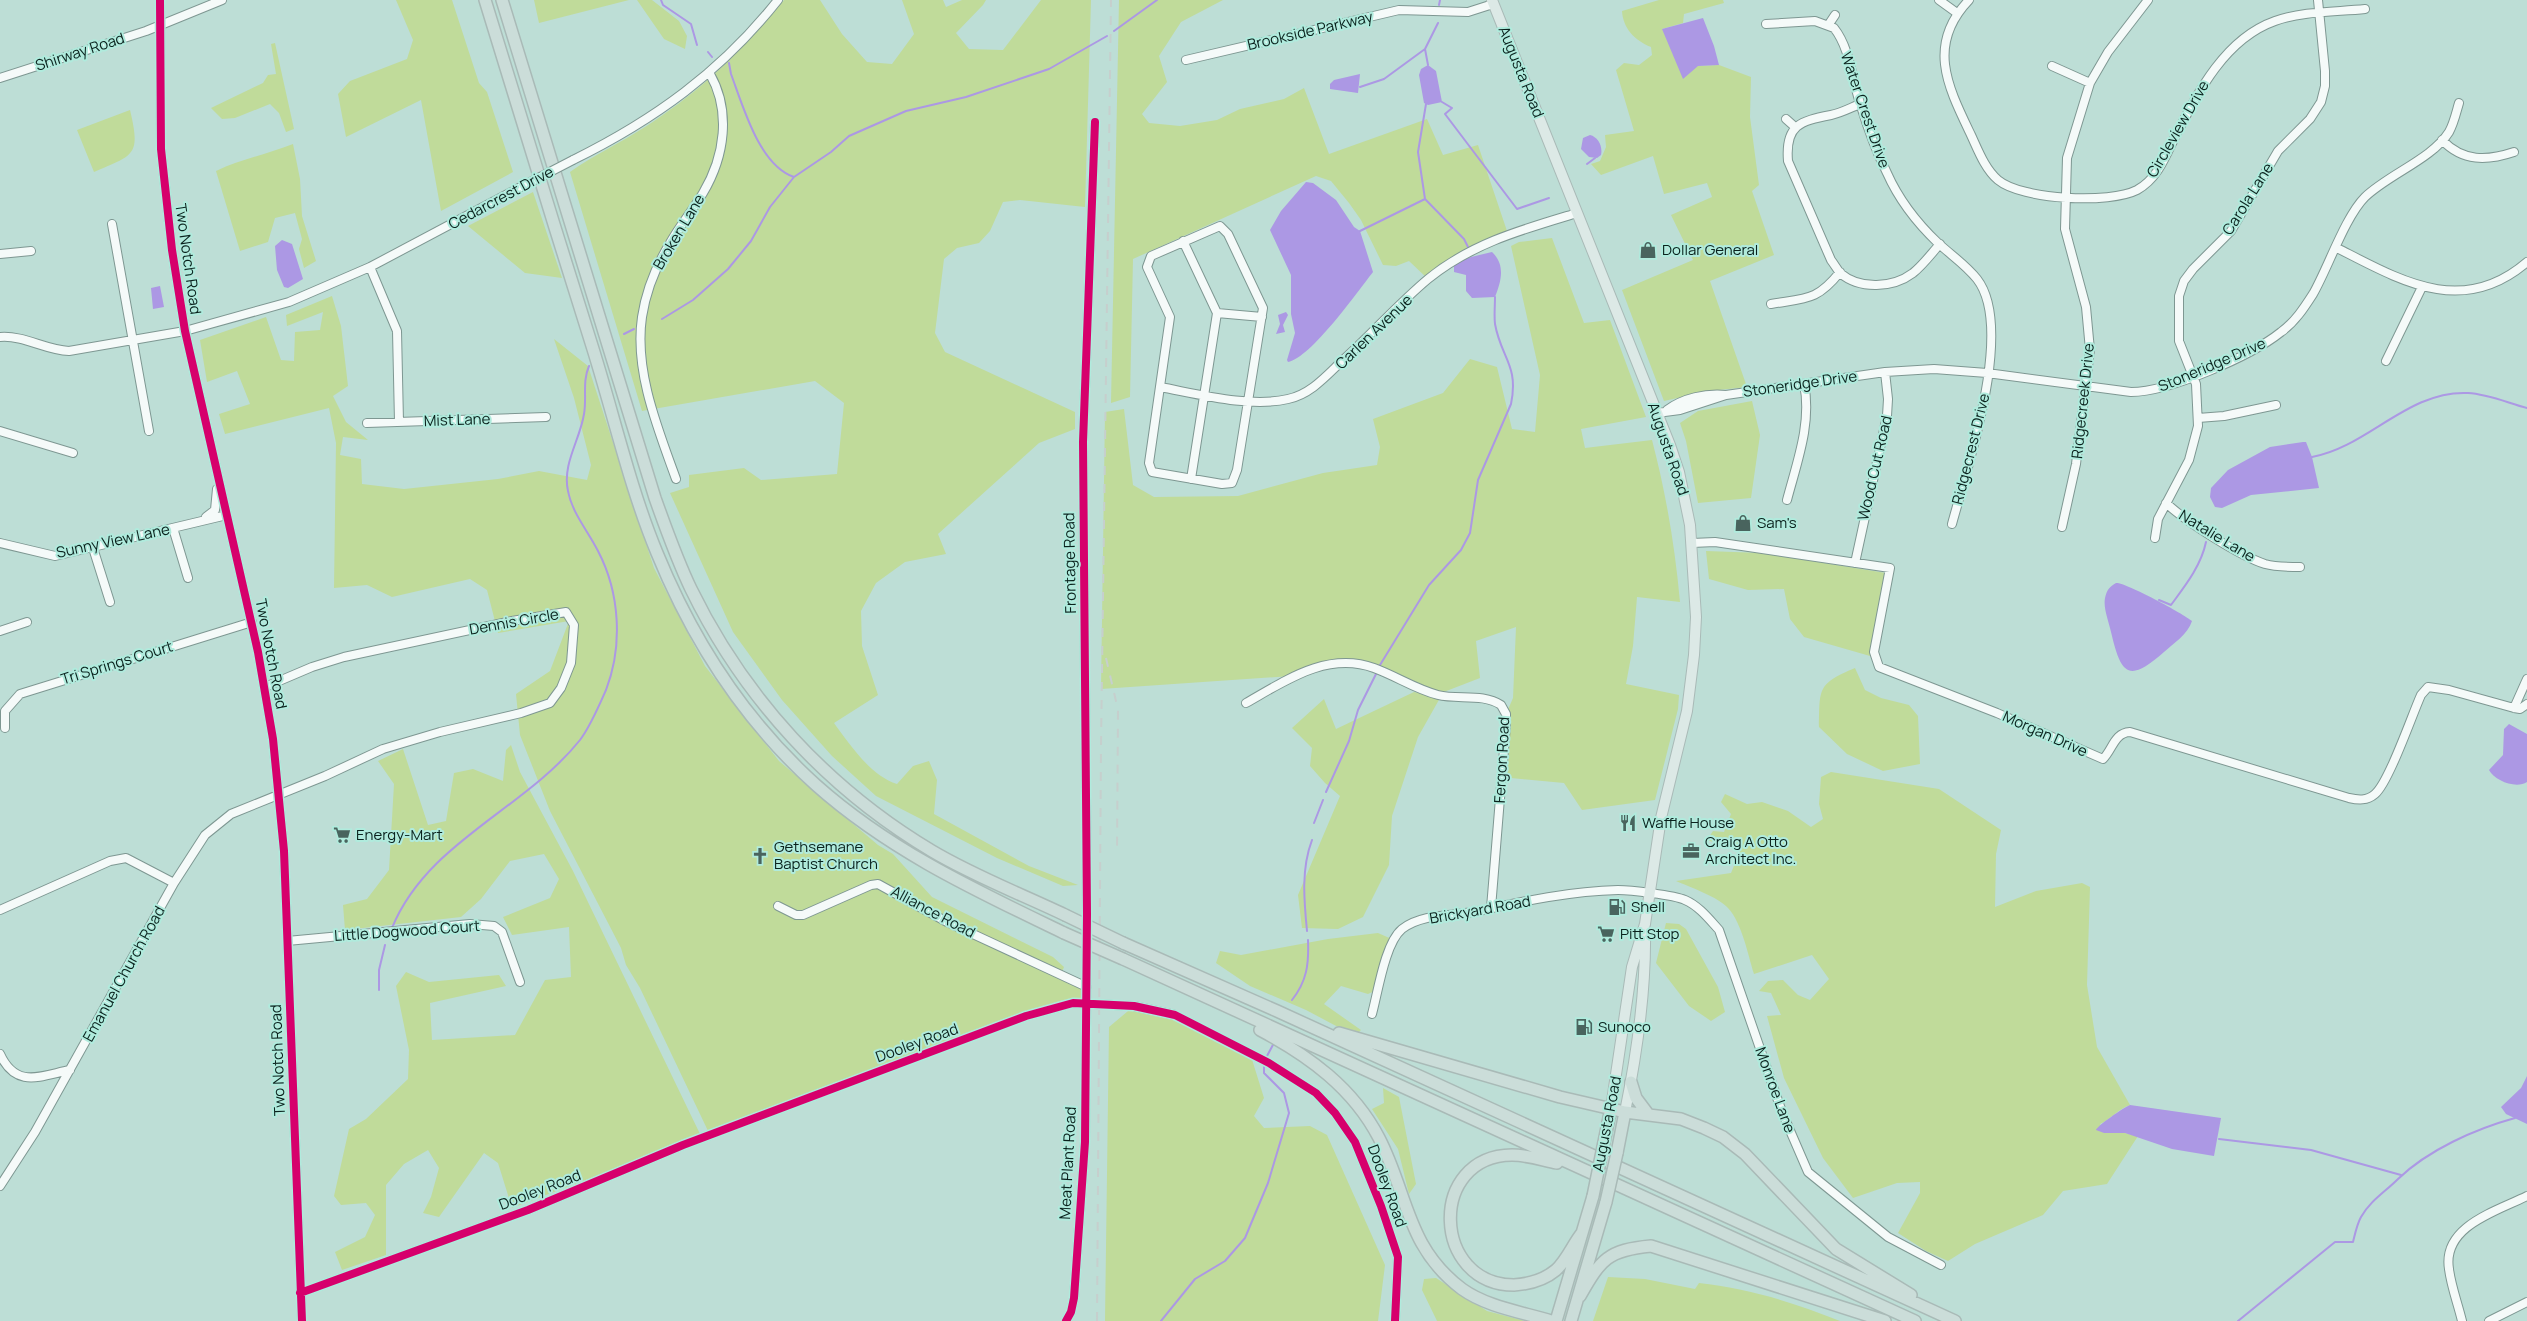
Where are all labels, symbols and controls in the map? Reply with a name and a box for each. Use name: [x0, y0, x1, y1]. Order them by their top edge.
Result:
street label: Brookside Parkway: [1245, 6, 1375, 55]
street label: Augusta Road: [1494, 23, 1549, 121]
street label: Shirway Road: [33, 27, 127, 76]
street label: Water Crest Drive: [1836, 49, 1895, 171]
street label: Circleview Drive: [2141, 76, 2214, 181]
street label: Carola Lane: [2217, 158, 2278, 239]
street label: Cedarcrest Drive: [445, 161, 557, 234]
street label: Broken Lane: [648, 190, 709, 273]
street label: Two Notch Road: [170, 202, 207, 316]
place label: Dollar General: [1662, 239, 1758, 260]
shop icon: Dollar General: [1638, 240, 1658, 260]
street label: Carlen Avenue: [1330, 289, 1417, 374]
street label: Stoneridge Drive: [2155, 332, 2269, 397]
street label: Ridgecreek Drive: [2066, 342, 2099, 460]
street label: Stoneridge Drive: [1742, 365, 1859, 402]
street label: Ridgecrest Drive: [1947, 391, 1995, 507]
street label: Augusta Road: [1643, 400, 1694, 498]
street label: Mist Lane: [423, 408, 491, 431]
street label: Wood Cut Road: [1852, 413, 1897, 522]
street label: Natalie Lane: [2175, 505, 2259, 567]
street label: Frontage Road: [1058, 512, 1081, 614]
place label: Sam's: [1757, 512, 1797, 533]
shop icon: Sam's: [1733, 513, 1753, 533]
street label: Sunny View Lane: [54, 518, 172, 563]
street label: Two Notch Road: [251, 597, 292, 711]
street label: Dennis Circle: [467, 603, 561, 640]
street label: Tri Springs Court: [58, 636, 175, 689]
street label: Morgan Drive: [1999, 705, 2091, 762]
street label: Fergon Road: [1489, 716, 1514, 804]
place label: Waffle House: [1642, 812, 1734, 833]
restaurant icon: Waffle House: [1618, 813, 1638, 833]
place label: Energy-Mart: [356, 824, 443, 845]
supermarket icon: Energy-Mart: [332, 825, 352, 845]
place label: Craig A Otto Architect Inc.: [1705, 831, 1796, 869]
place label: Gethsemane Baptist Church: [774, 836, 878, 874]
office icon: Craig A Otto Architect Inc.: [1681, 841, 1701, 861]
church icon: Gethsemane Baptist Church: [750, 846, 770, 866]
street label: Alliance Road: [887, 881, 979, 943]
street label: Brickyard Road: [1428, 890, 1532, 929]
place label: Shell: [1631, 896, 1665, 917]
fuel station icon: Shell: [1607, 897, 1627, 917]
street label: Emanuel Church Road: [77, 902, 170, 1045]
street label: Little Dogwood Court: [333, 915, 481, 946]
place label: Pitt Stop: [1620, 923, 1680, 944]
supermarket icon: Pitt Stop: [1596, 924, 1616, 944]
street label: Two Notch Road: [265, 1004, 290, 1116]
place label: Sunoco: [1598, 1016, 1651, 1037]
fuel station icon: Sunoco: [1574, 1017, 1594, 1037]
street label: Dooley Road: [873, 1018, 961, 1067]
street label: Monroe Lane: [1750, 1044, 1801, 1136]
street label: Augusta Road: [1587, 1074, 1626, 1174]
street label: Meat Plant Road: [1054, 1106, 1081, 1220]
street label: Dooley Road: [1363, 1142, 1412, 1230]
street label: Dooley Road: [496, 1164, 584, 1215]

